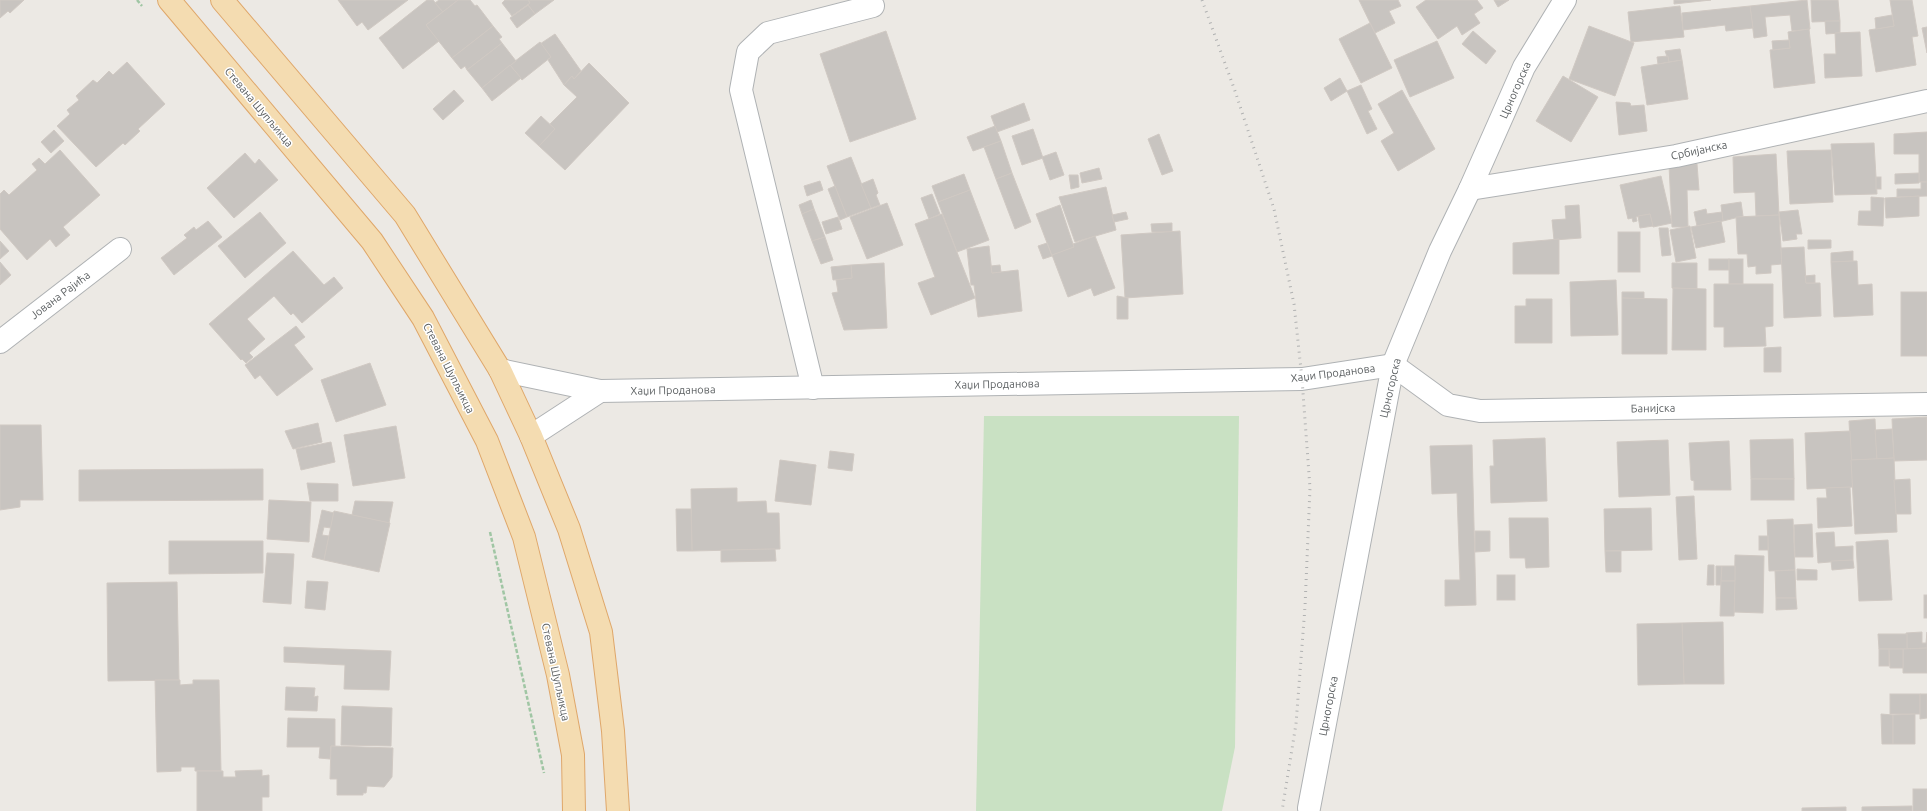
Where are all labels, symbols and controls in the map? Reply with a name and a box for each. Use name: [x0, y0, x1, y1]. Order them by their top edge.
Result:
street label: Црногорска: [1497, 60, 1533, 120]
street label: Стевана Шупљикца: [222, 65, 296, 149]
street label: Србијанска: [1670, 138, 1728, 162]
street label: Јована Рајића: [28, 269, 92, 321]
street label: Стевана Шупљикца: [421, 321, 477, 415]
street label: Црногорска: [1377, 357, 1403, 419]
street label: Хаџи Проданова: [1290, 362, 1376, 384]
street label: Хаџи Проданова: [954, 377, 1040, 391]
street label: Хаџи Проданова: [630, 383, 716, 397]
street label: Банијска: [1631, 402, 1675, 414]
street label: Стевана Шупљикца: [540, 622, 572, 722]
street label: Црногорска: [1316, 675, 1340, 737]

